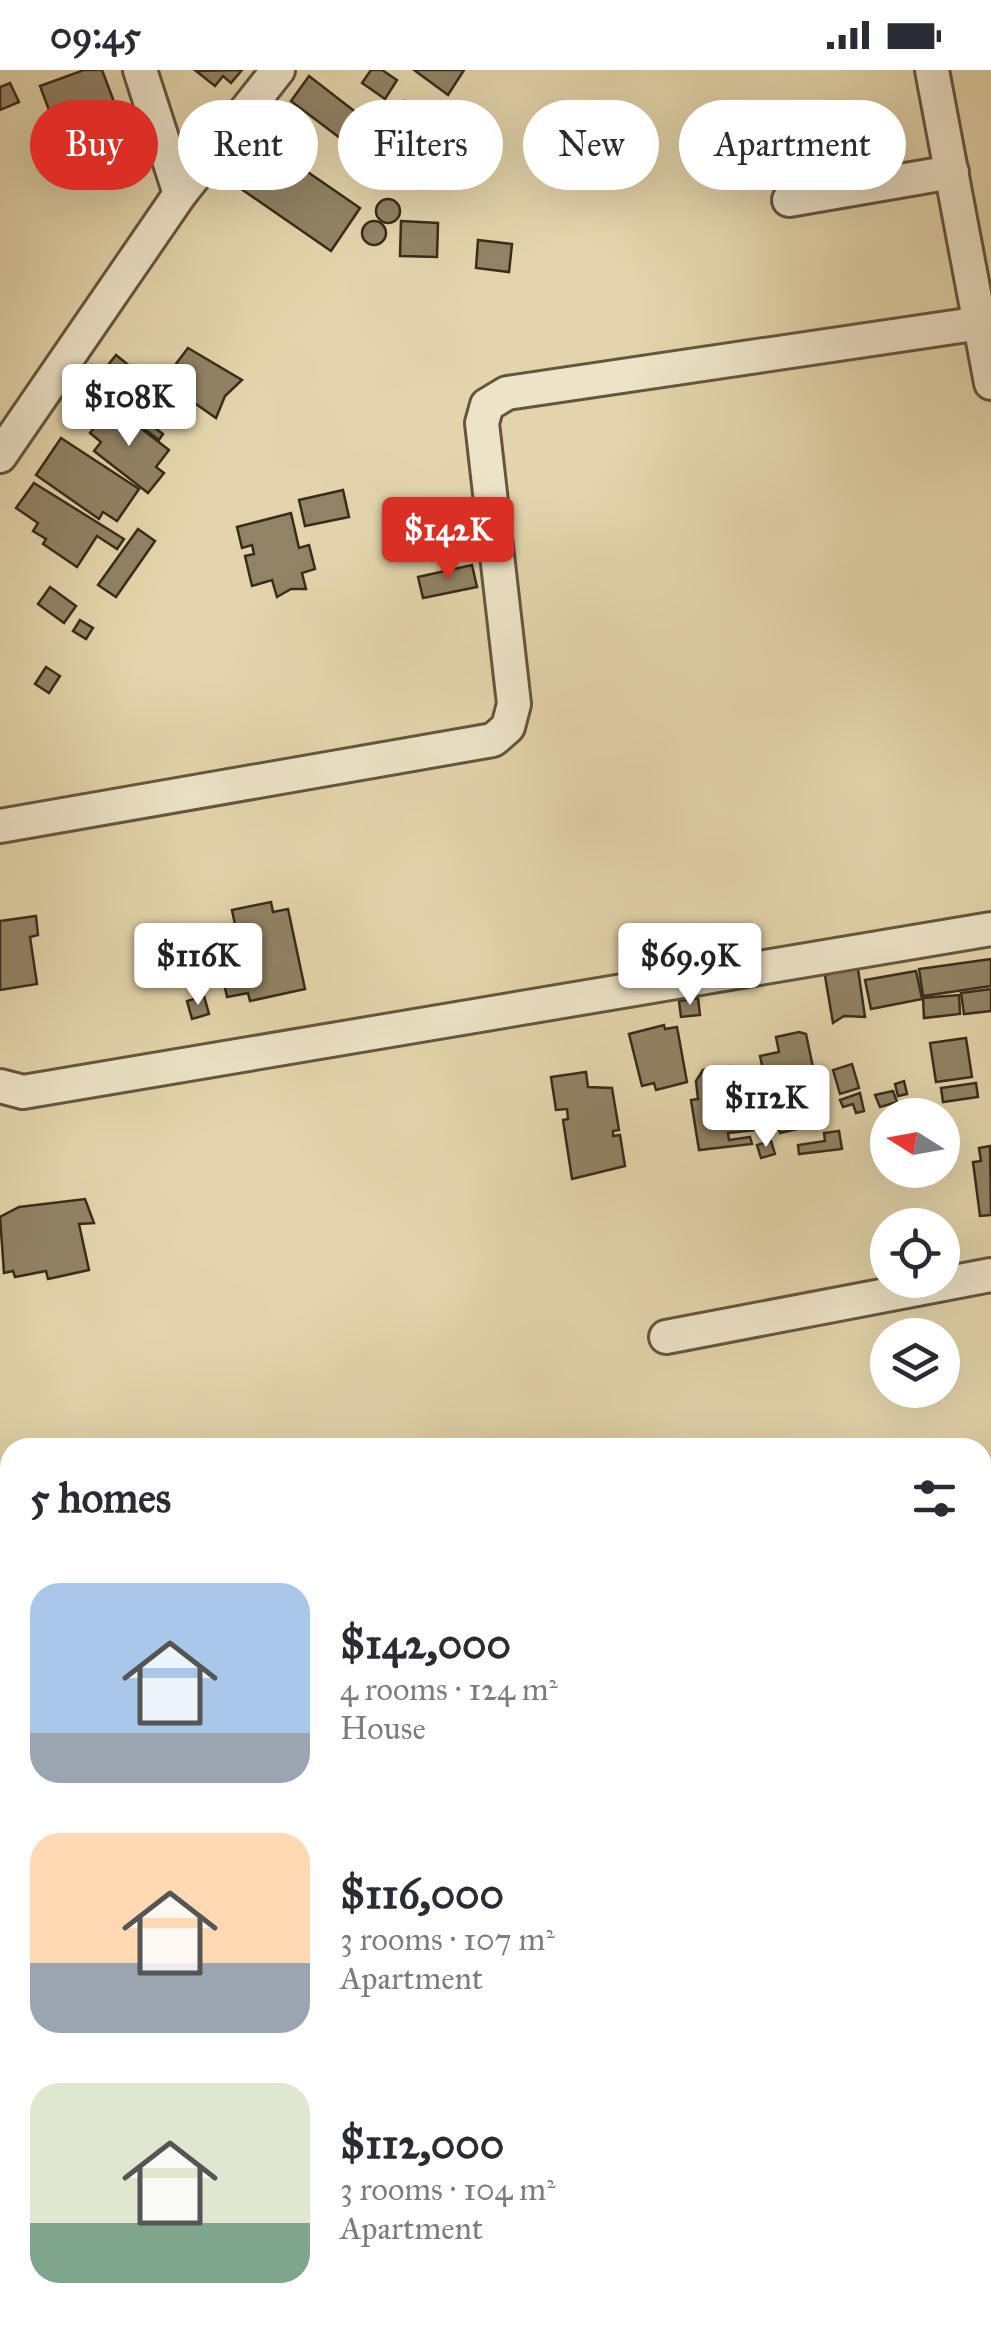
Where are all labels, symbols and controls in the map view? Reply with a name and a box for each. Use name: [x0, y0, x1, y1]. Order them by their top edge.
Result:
text: 09:45: [50, 12, 141, 58]
chip: Buy: [30, 100, 158, 190]
chip: Rent: [178, 100, 318, 190]
chip: Filters: [338, 100, 503, 190]
chip: New: [523, 100, 659, 190]
chip: Apartment: [679, 100, 906, 190]
pin: $108K: [59, 364, 199, 449]
text: $108K: [84, 377, 174, 416]
pin: $142K: [378, 497, 518, 582]
text: $142K: [404, 510, 492, 549]
pin: $116K: [128, 923, 268, 1008]
pin: $69.9K: [609, 923, 771, 1008]
text: $116K: [156, 936, 240, 975]
text: $69.9K: [640, 936, 740, 975]
pin: $112K: [696, 1065, 836, 1150]
text: $112K: [725, 1078, 807, 1117]
north arrow: [870, 1098, 960, 1188]
map controls: [870, 1098, 960, 1408]
button: locate: [870, 1208, 960, 1298]
button: layers: [870, 1318, 960, 1408]
icon: filters: [907, 1471, 962, 1526]
text: 5 homes: [30, 1472, 171, 1524]
text: $142,000: [340, 1618, 511, 1670]
icon: home: [110, 1623, 230, 1743]
text: 4 rooms · 124 m²: [340, 1670, 558, 1709]
text: House: [340, 1709, 426, 1748]
text: $116,000: [340, 1868, 504, 1920]
icon: home: [110, 1873, 230, 1993]
text: 3 rooms · 107 m²: [340, 1920, 555, 1959]
text: Apartment: [340, 1959, 483, 1998]
text: $112,000: [340, 2118, 504, 2170]
icon: home: [110, 2123, 230, 2243]
text: 3 rooms · 104 m²: [340, 2170, 556, 2209]
text: Apartment: [340, 2209, 483, 2248]

